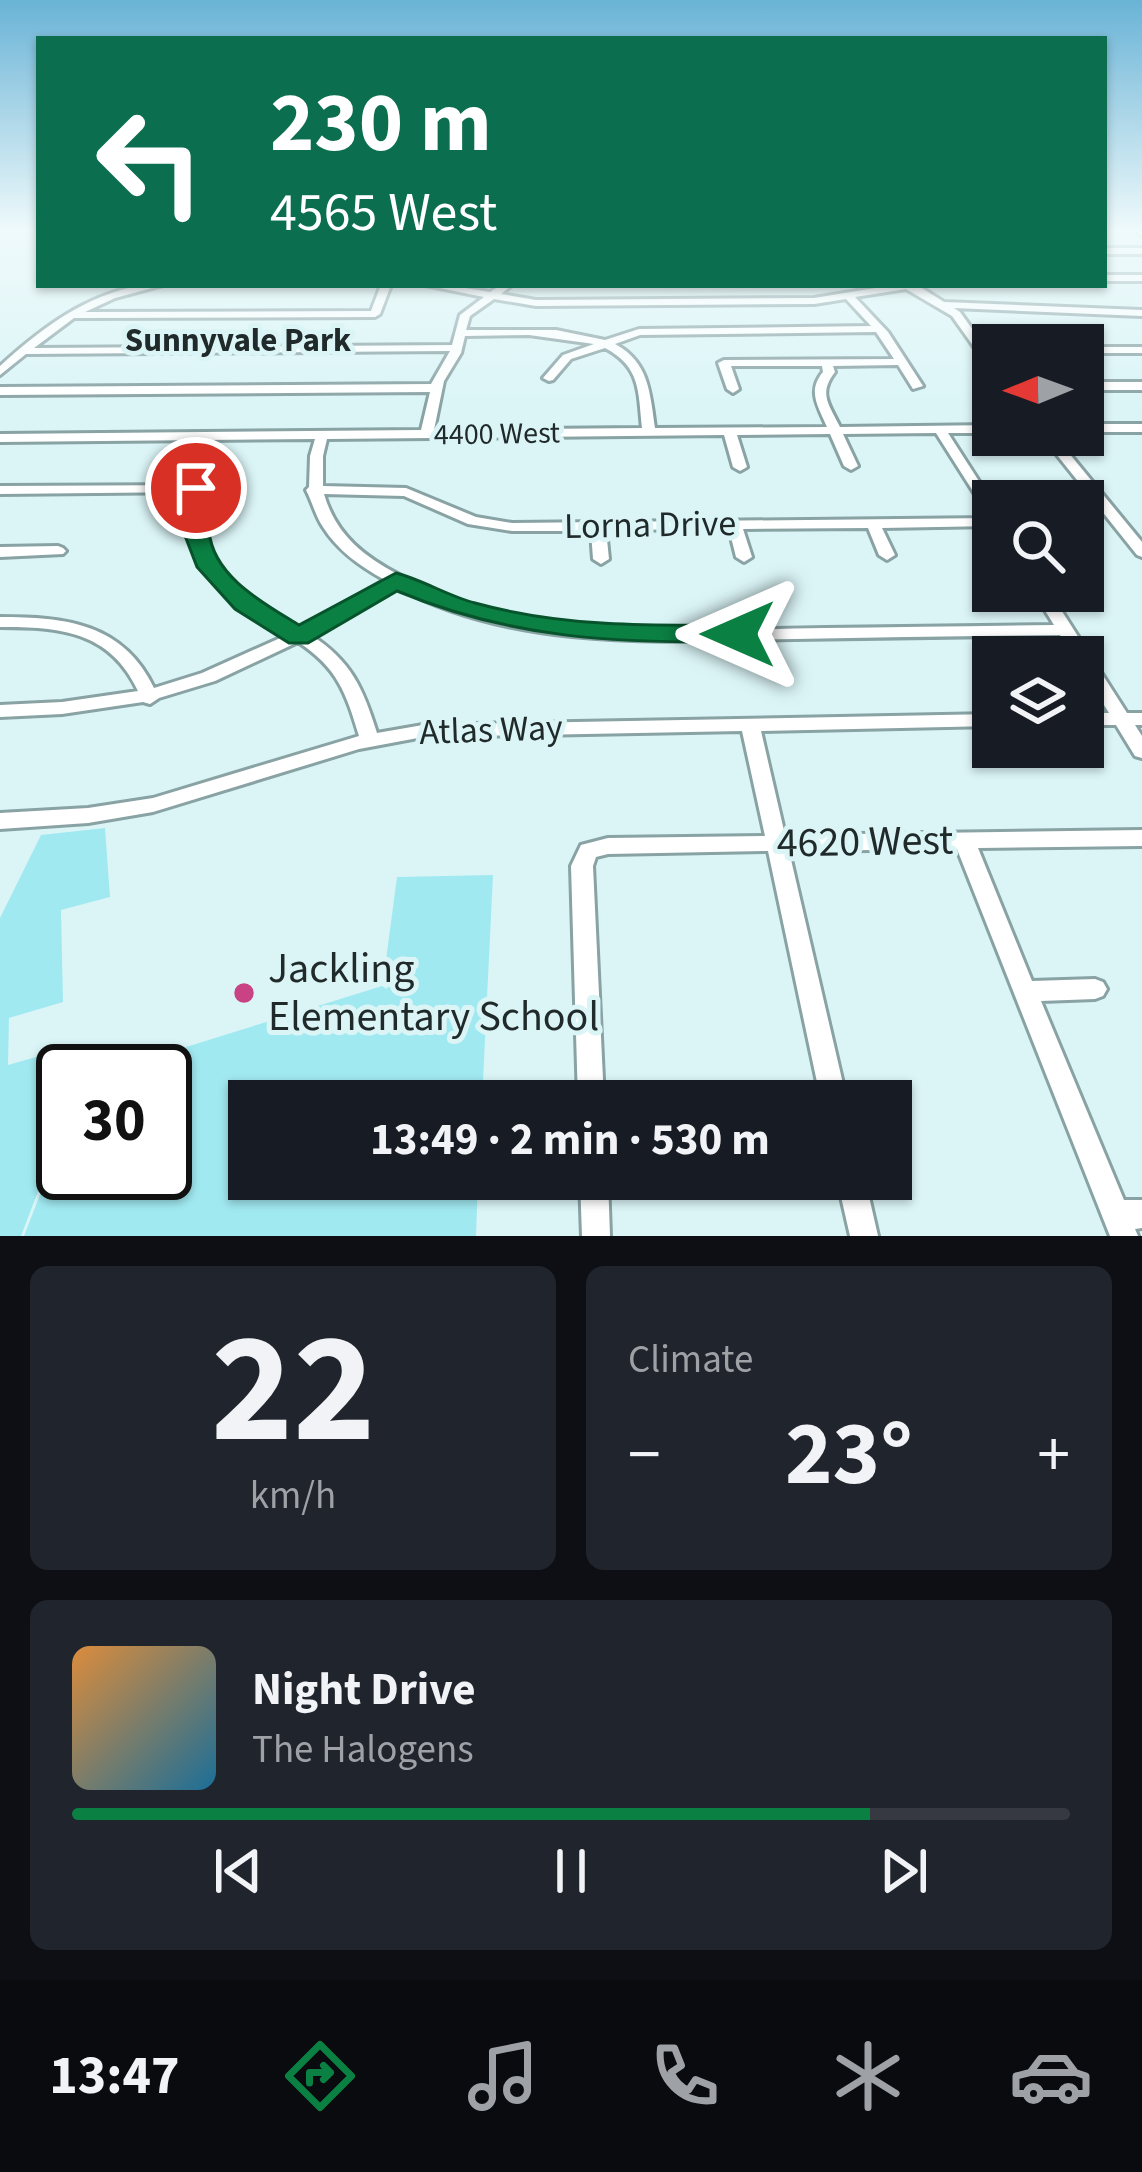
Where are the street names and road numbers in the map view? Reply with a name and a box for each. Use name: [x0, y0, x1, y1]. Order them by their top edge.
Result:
street label: 4400 West: [434, 411, 560, 457]
street label: Lorna Drive: [563, 498, 737, 552]
street label: Atlas Way: [418, 702, 564, 758]
street label: 4620 West: [776, 810, 954, 874]

